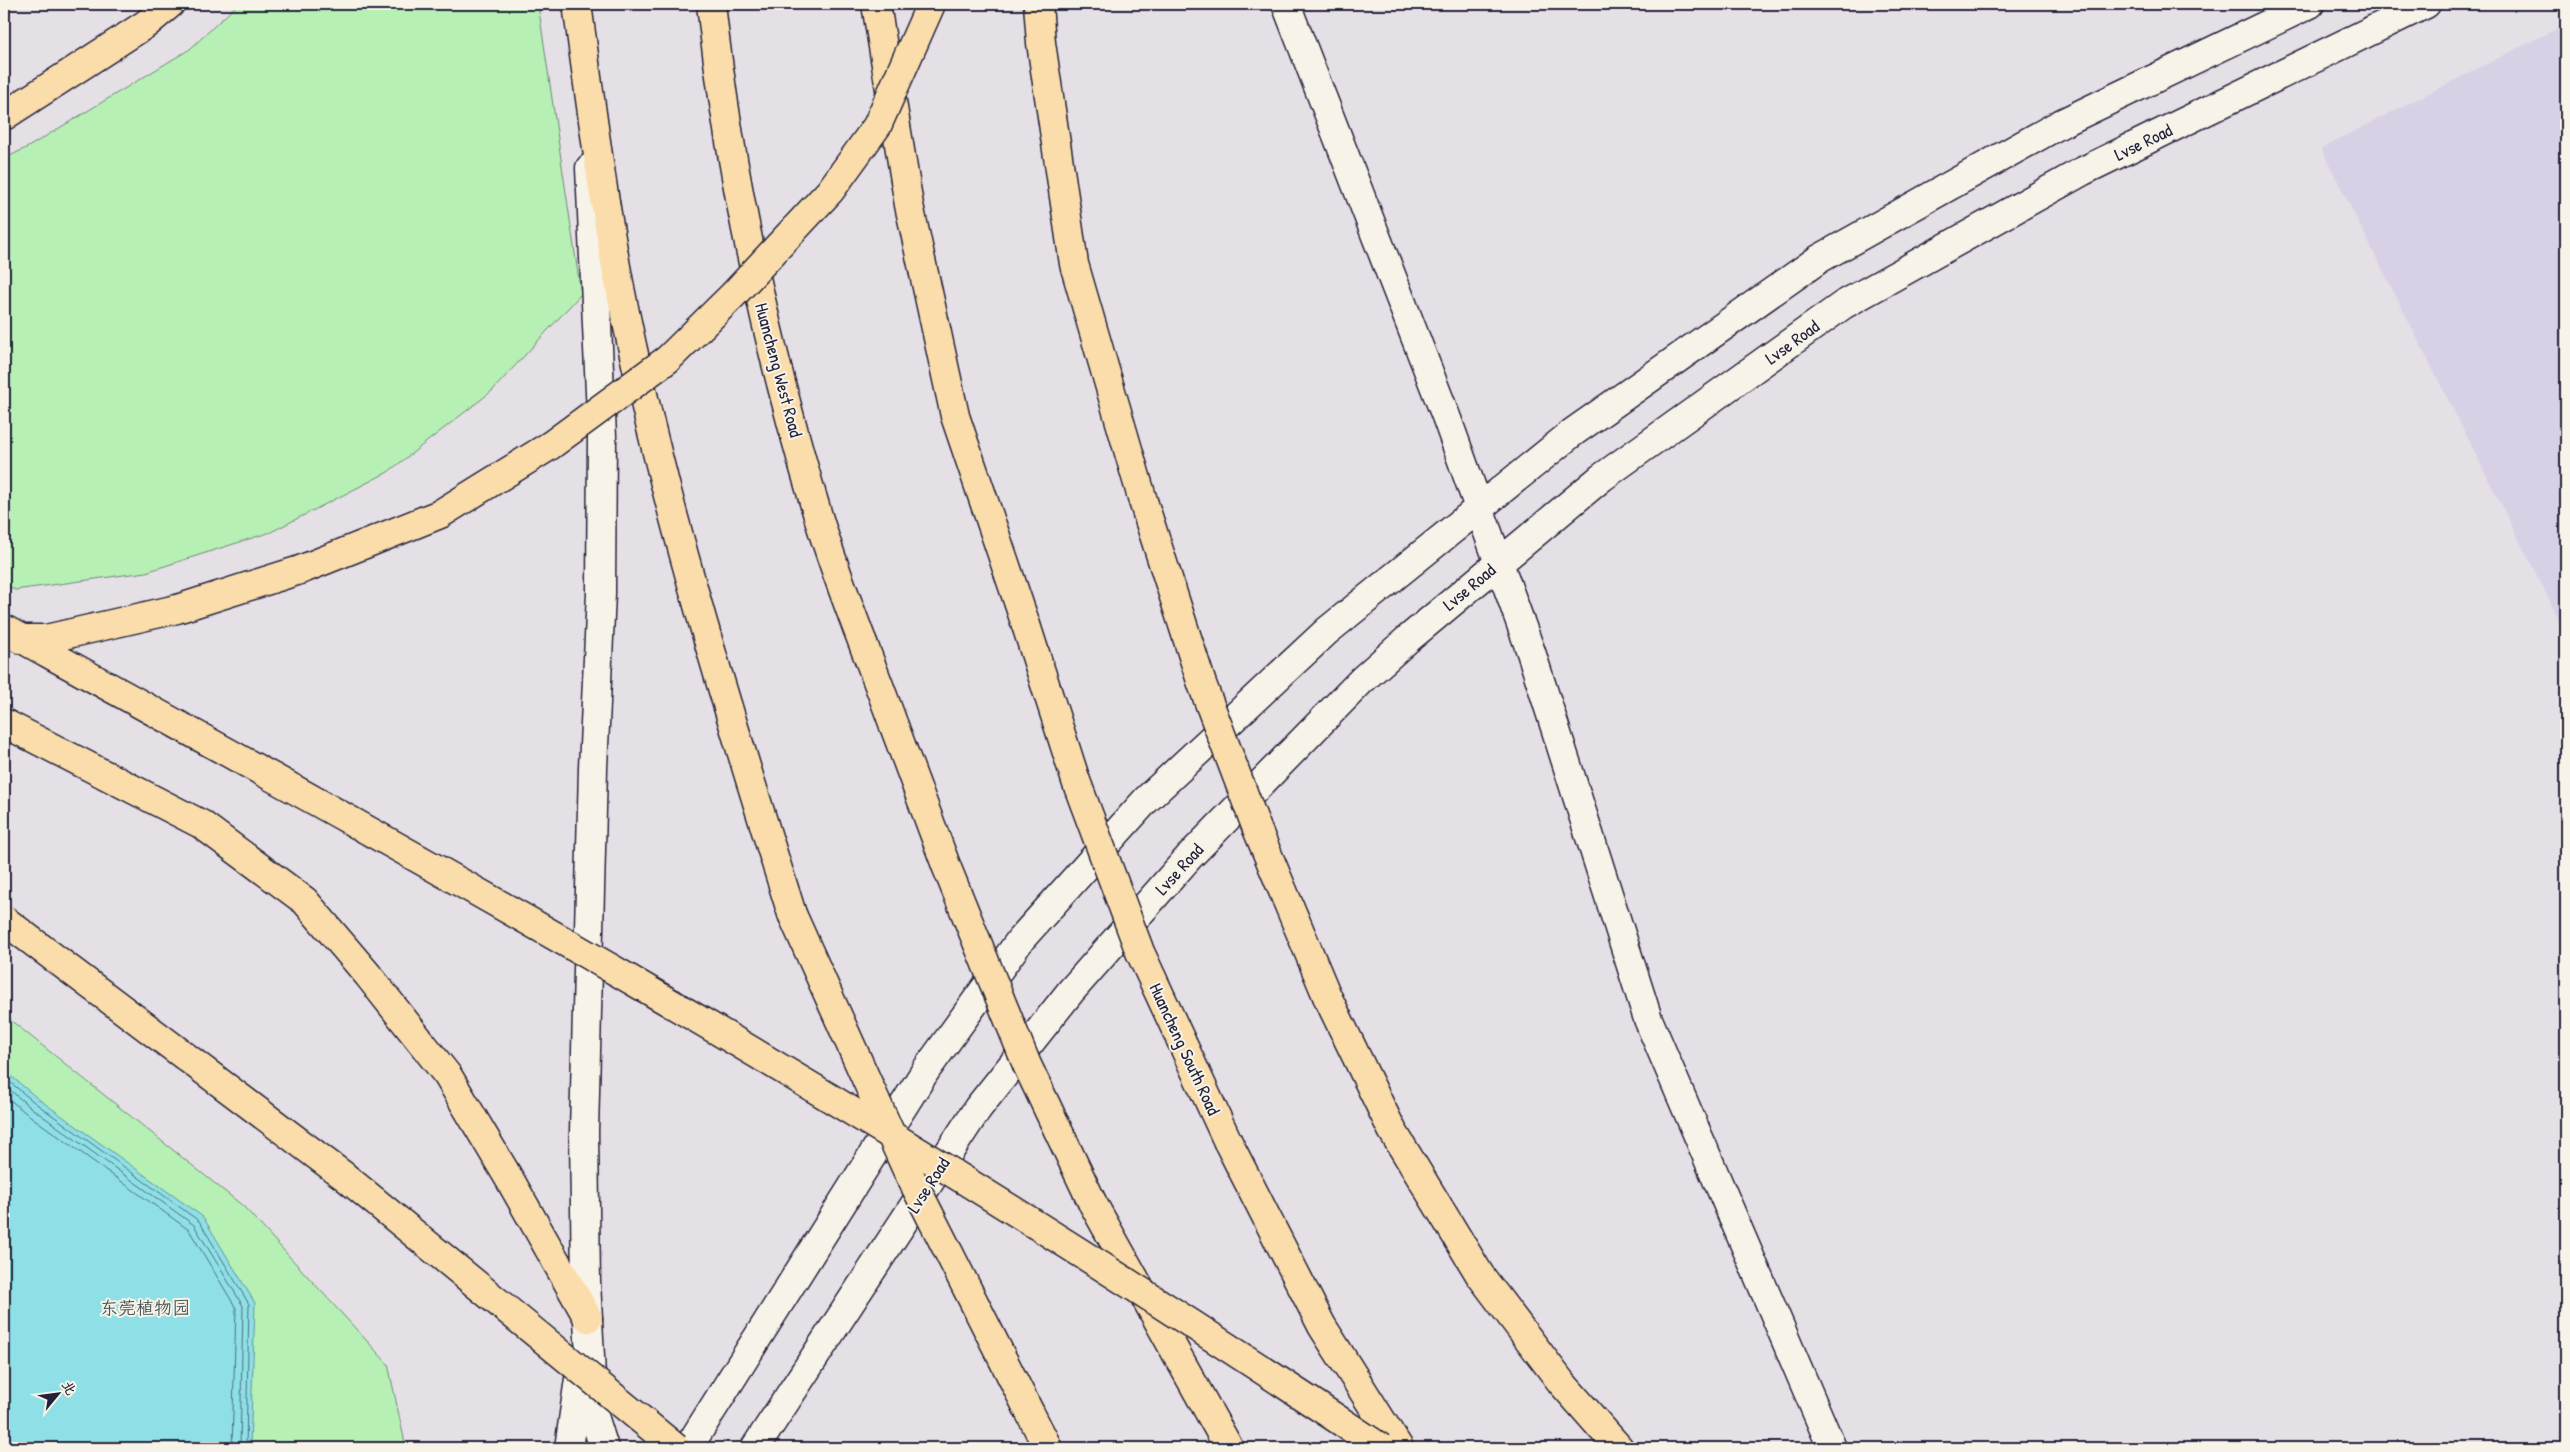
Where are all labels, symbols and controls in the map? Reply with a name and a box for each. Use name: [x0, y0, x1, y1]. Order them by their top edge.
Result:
street label: Lvse Road: [2110, 117, 2176, 167]
street label: Huancheng West Road: [749, 300, 809, 440]
street label: Lvse Road: [1760, 314, 1824, 370]
street label: Lvse Road: [1437, 558, 1501, 616]
street label: Lvse Road: [1149, 838, 1209, 900]
street label: Huancheng South Road: [1143, 979, 1227, 1119]
street label: Lvse Road: [901, 1152, 955, 1218]
park label: 东莞植物园: [100, 1295, 190, 1320]
north arrow: [32, 1370, 82, 1420]
text: 北: [58, 1377, 82, 1398]

